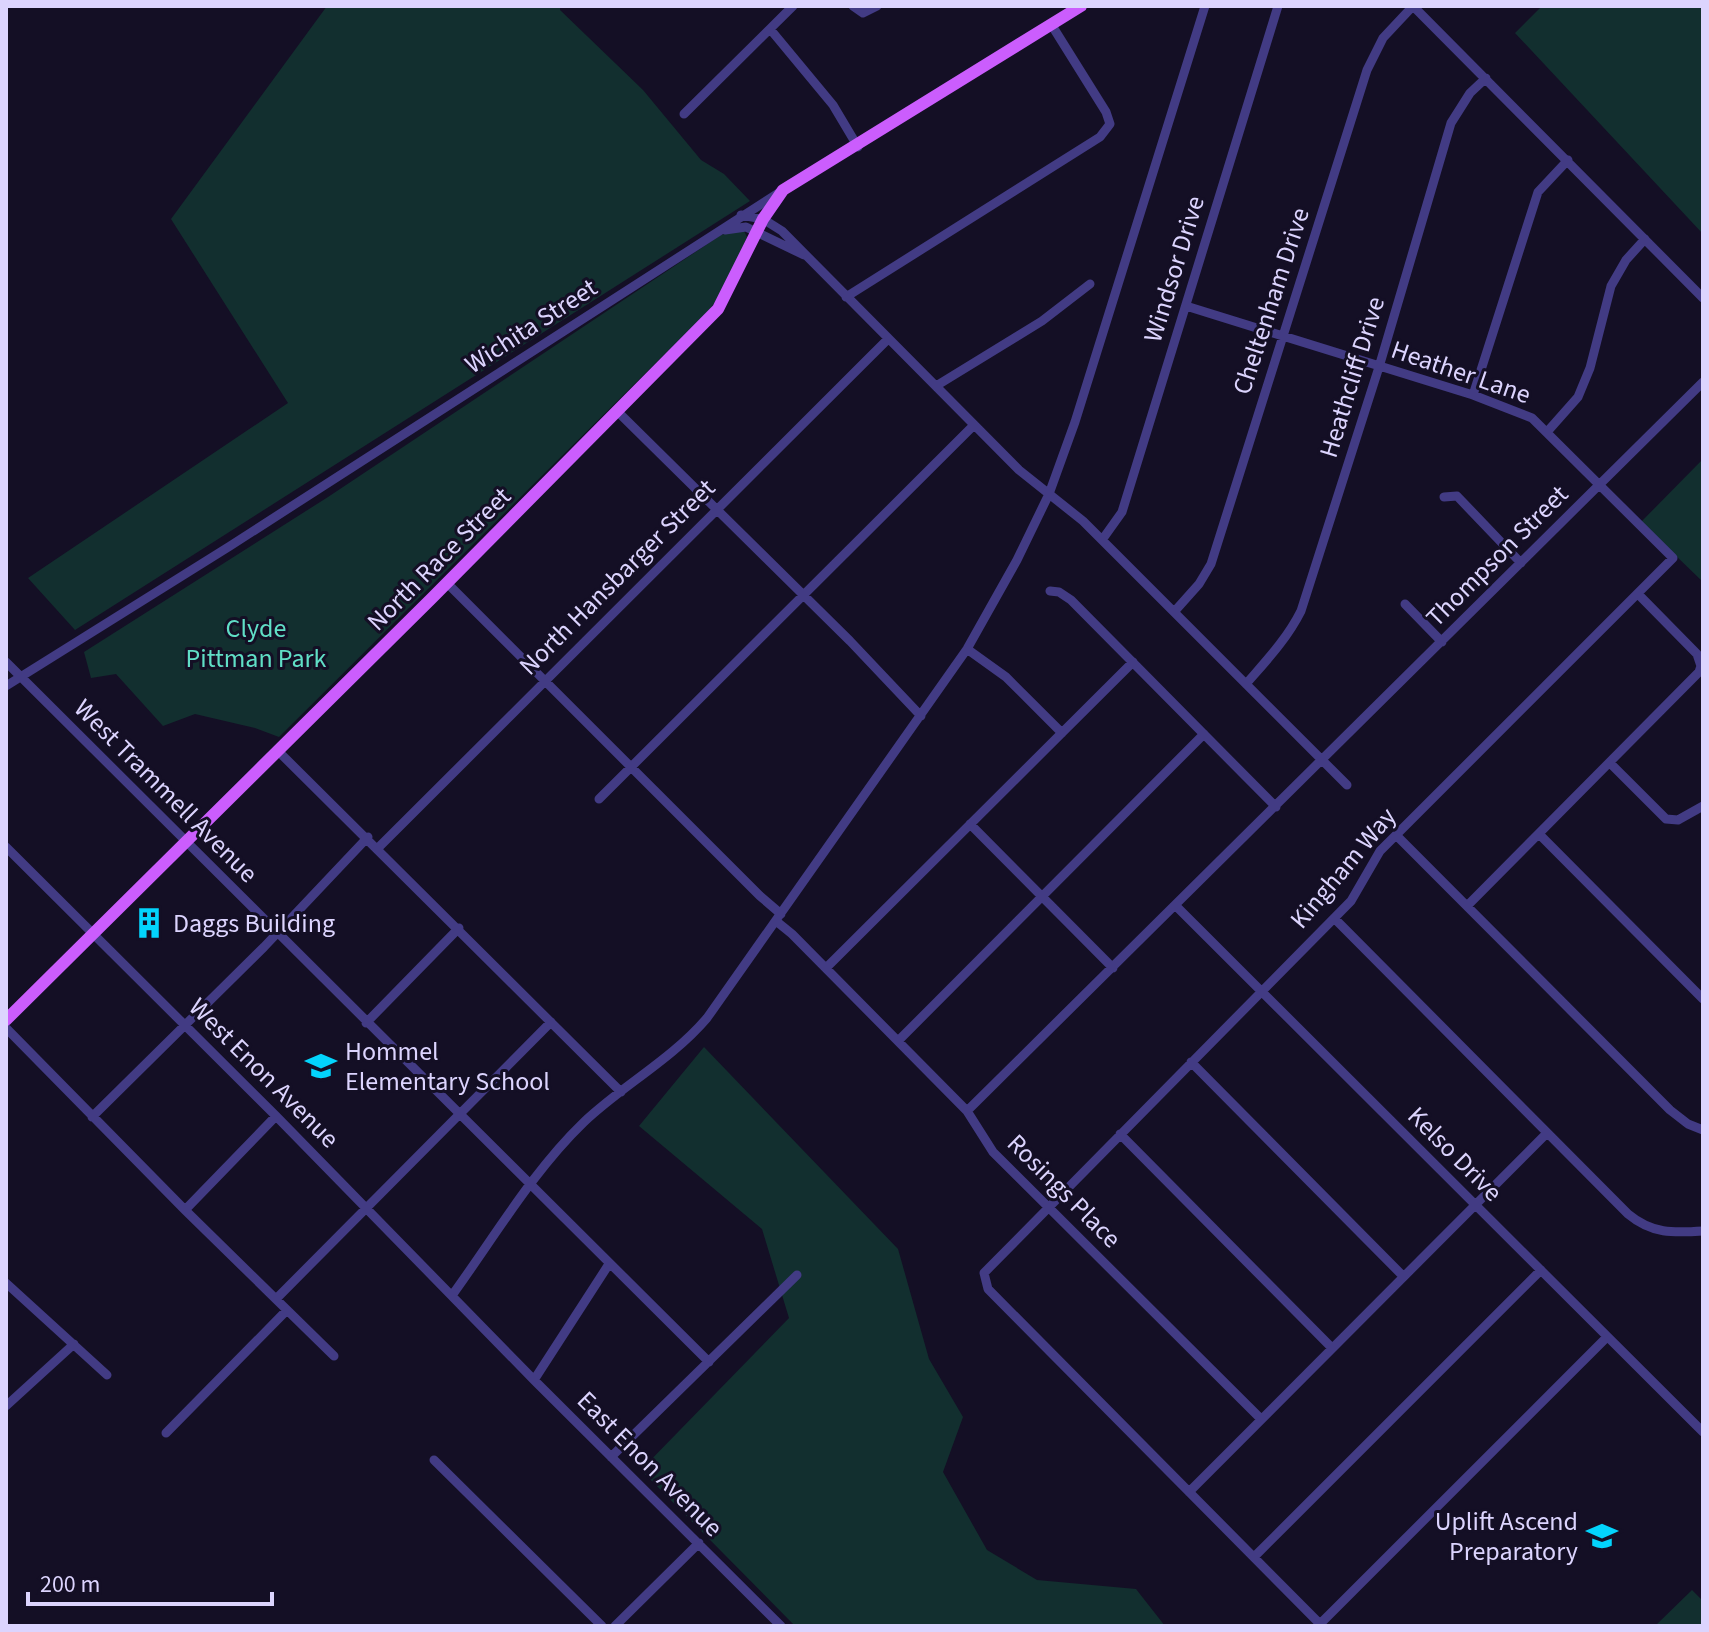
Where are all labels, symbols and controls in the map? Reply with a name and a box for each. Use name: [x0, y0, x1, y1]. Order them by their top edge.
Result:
street label: Windsor Drive: [1134, 191, 1214, 347]
street label: Cheltenham Drive: [1223, 203, 1319, 399]
street label: Wichita Street: [458, 269, 605, 383]
street label: Heathcliff Drive: [1310, 292, 1394, 462]
street label: Heather Lane: [1386, 331, 1536, 413]
street label: North Hansbarger Street: [511, 470, 724, 683]
street label: Thompson Street: [1418, 476, 1577, 635]
street label: North Race Street: [359, 478, 520, 639]
park label: Clyde Pittman Park: [186, 610, 327, 677]
street label: West Trammell Avenue: [66, 691, 266, 891]
street label: Kingham Way: [1281, 799, 1405, 937]
place label: Daggs Building: [173, 905, 335, 942]
building icon: Daggs Building: [132, 906, 166, 940]
street label: West Enon Avenue: [180, 989, 348, 1157]
place label: Hommel Elementary School: [345, 1033, 550, 1100]
school or university icon: Hommel Elementary School: [304, 1049, 338, 1083]
street label: Kelso Drive: [1399, 1098, 1511, 1210]
street label: Rosings Place: [999, 1126, 1129, 1256]
street label: East Enon Avenue: [569, 1383, 731, 1545]
place label: Uplift Ascend Preparatory: [1435, 1503, 1578, 1570]
school or university icon: Uplift Ascend Preparatory: [1585, 1519, 1619, 1553]
scale bar: [28, 1556, 272, 1606]
text: 200 m: [40, 1567, 100, 1602]

